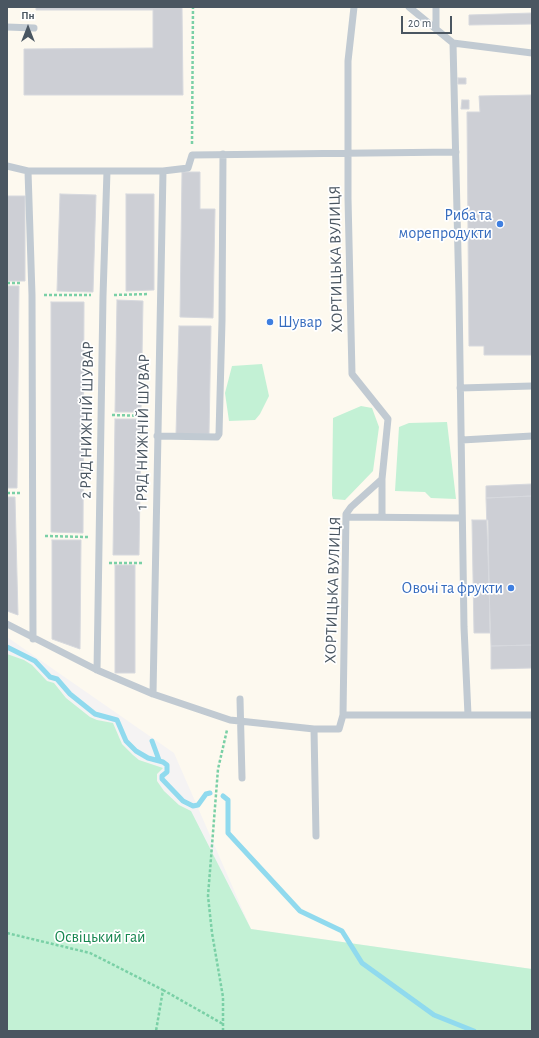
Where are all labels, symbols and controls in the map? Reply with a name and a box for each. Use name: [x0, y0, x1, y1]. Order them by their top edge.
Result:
north arrow: [8, 8, 48, 48]
scale bar: [403, 8, 454, 34]
text: Пн: [21, 10, 35, 21]
text: 20 m: [408, 17, 431, 29]
street label: ХОРТИЦЬКА ВУЛИЦЯ: [325, 185, 347, 333]
place label: Риба та морепродукти: [399, 205, 492, 243]
marker: Риба та морепродукти: [495, 219, 505, 229]
place label: Шувар: [278, 312, 322, 332]
marker: Шувар: [265, 317, 275, 327]
street label: 2 РЯД НИЖНІЙ ШУВАР: [76, 341, 98, 499]
street label: 1 РЯД НИЖНІЙ ШУВАР: [132, 354, 154, 510]
street label: ХОРТИЦЬКА ВУЛИЦЯ: [321, 516, 345, 664]
place label: Овочі та фрукти: [402, 578, 503, 598]
marker: Овочі та фрукти: [506, 583, 516, 593]
park label: Освіцький гай: [54, 927, 146, 947]

